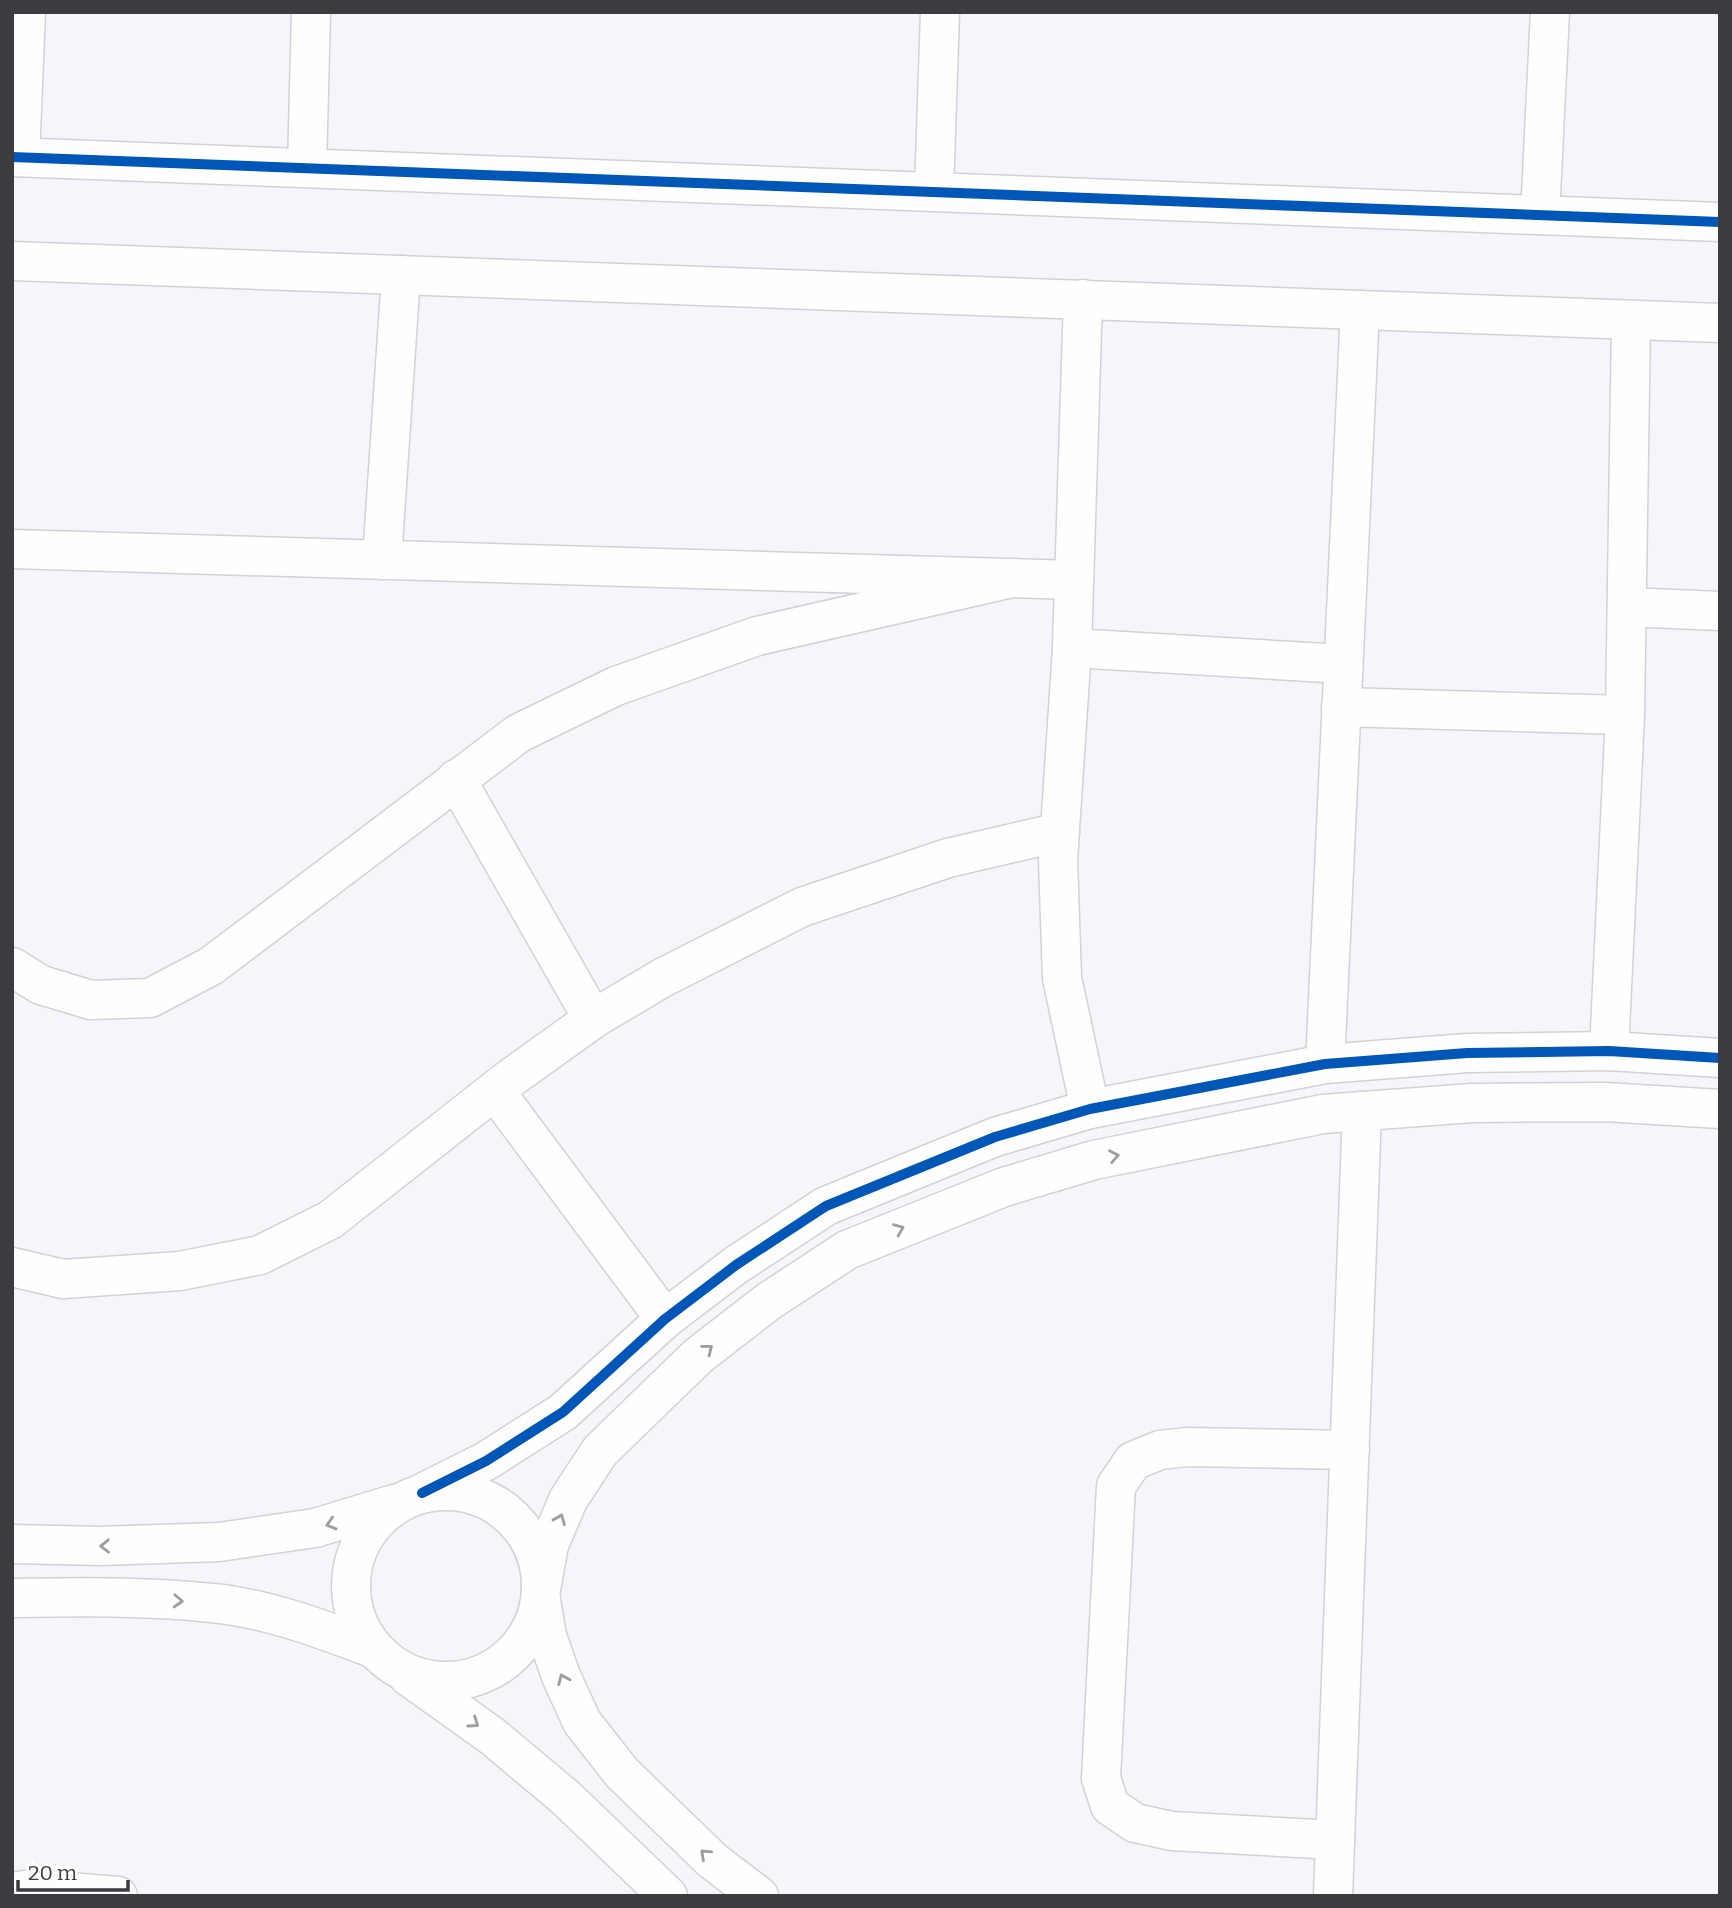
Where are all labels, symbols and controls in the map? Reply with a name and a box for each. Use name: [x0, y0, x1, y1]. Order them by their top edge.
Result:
one-way arrow: [1108, 1149, 1120, 1164]
one-way arrow: [893, 1223, 905, 1237]
one-way arrow: [700, 1344, 712, 1357]
one-way arrow: [552, 1514, 566, 1526]
one-way arrow: [325, 1515, 337, 1530]
one-way arrow: [100, 1538, 110, 1554]
one-way arrow: [173, 1593, 184, 1608]
one-way arrow: [557, 1674, 571, 1686]
one-way arrow: [466, 1715, 479, 1727]
scale bar: [18, 1848, 128, 1892]
one-way arrow: [700, 1849, 713, 1862]
text: 20 m: [28, 1860, 77, 1886]

